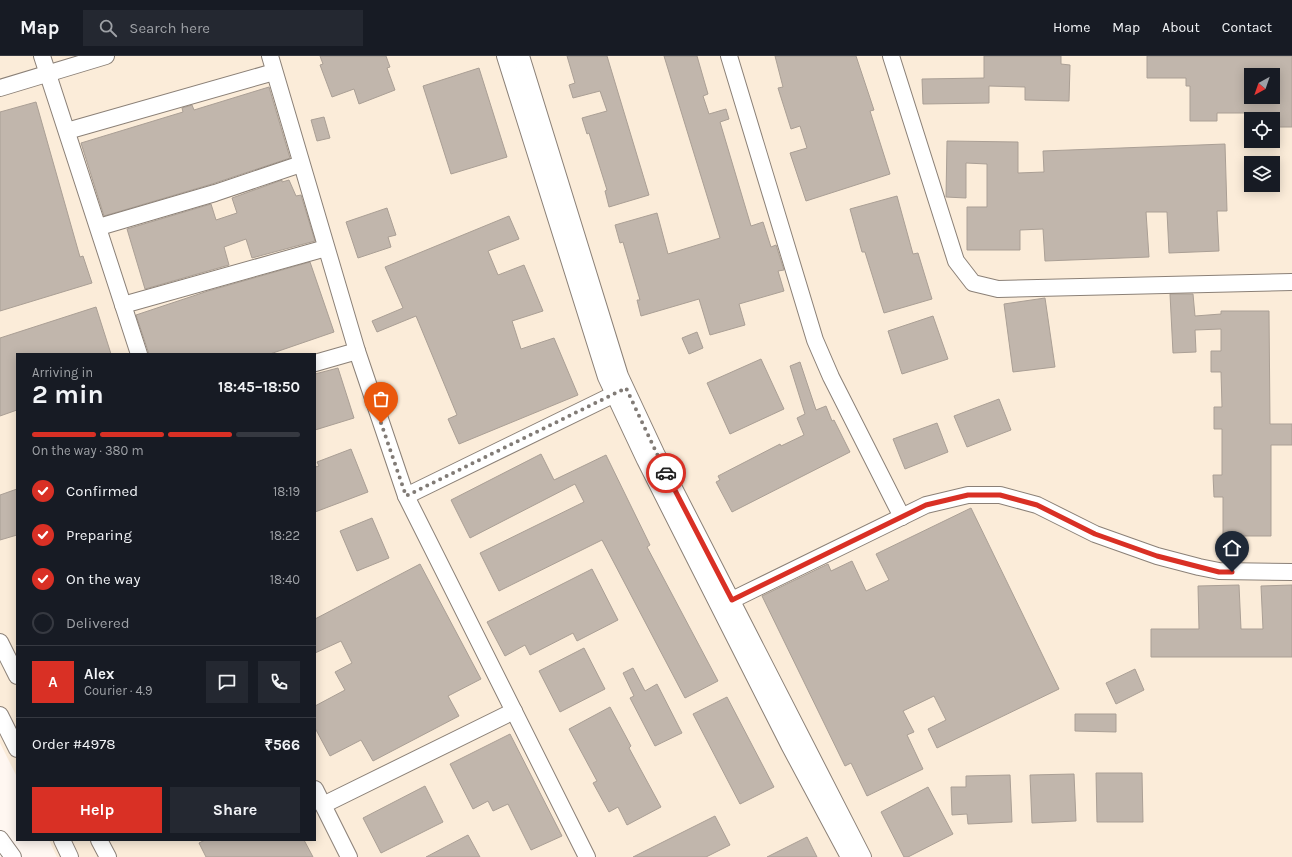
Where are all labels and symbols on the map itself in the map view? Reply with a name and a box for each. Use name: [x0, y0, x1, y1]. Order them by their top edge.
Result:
north arrow: [1244, 68, 1280, 104]
pin: [364, 382, 398, 423]
courier: [646, 453, 686, 493]
pin: [1215, 531, 1249, 572]

